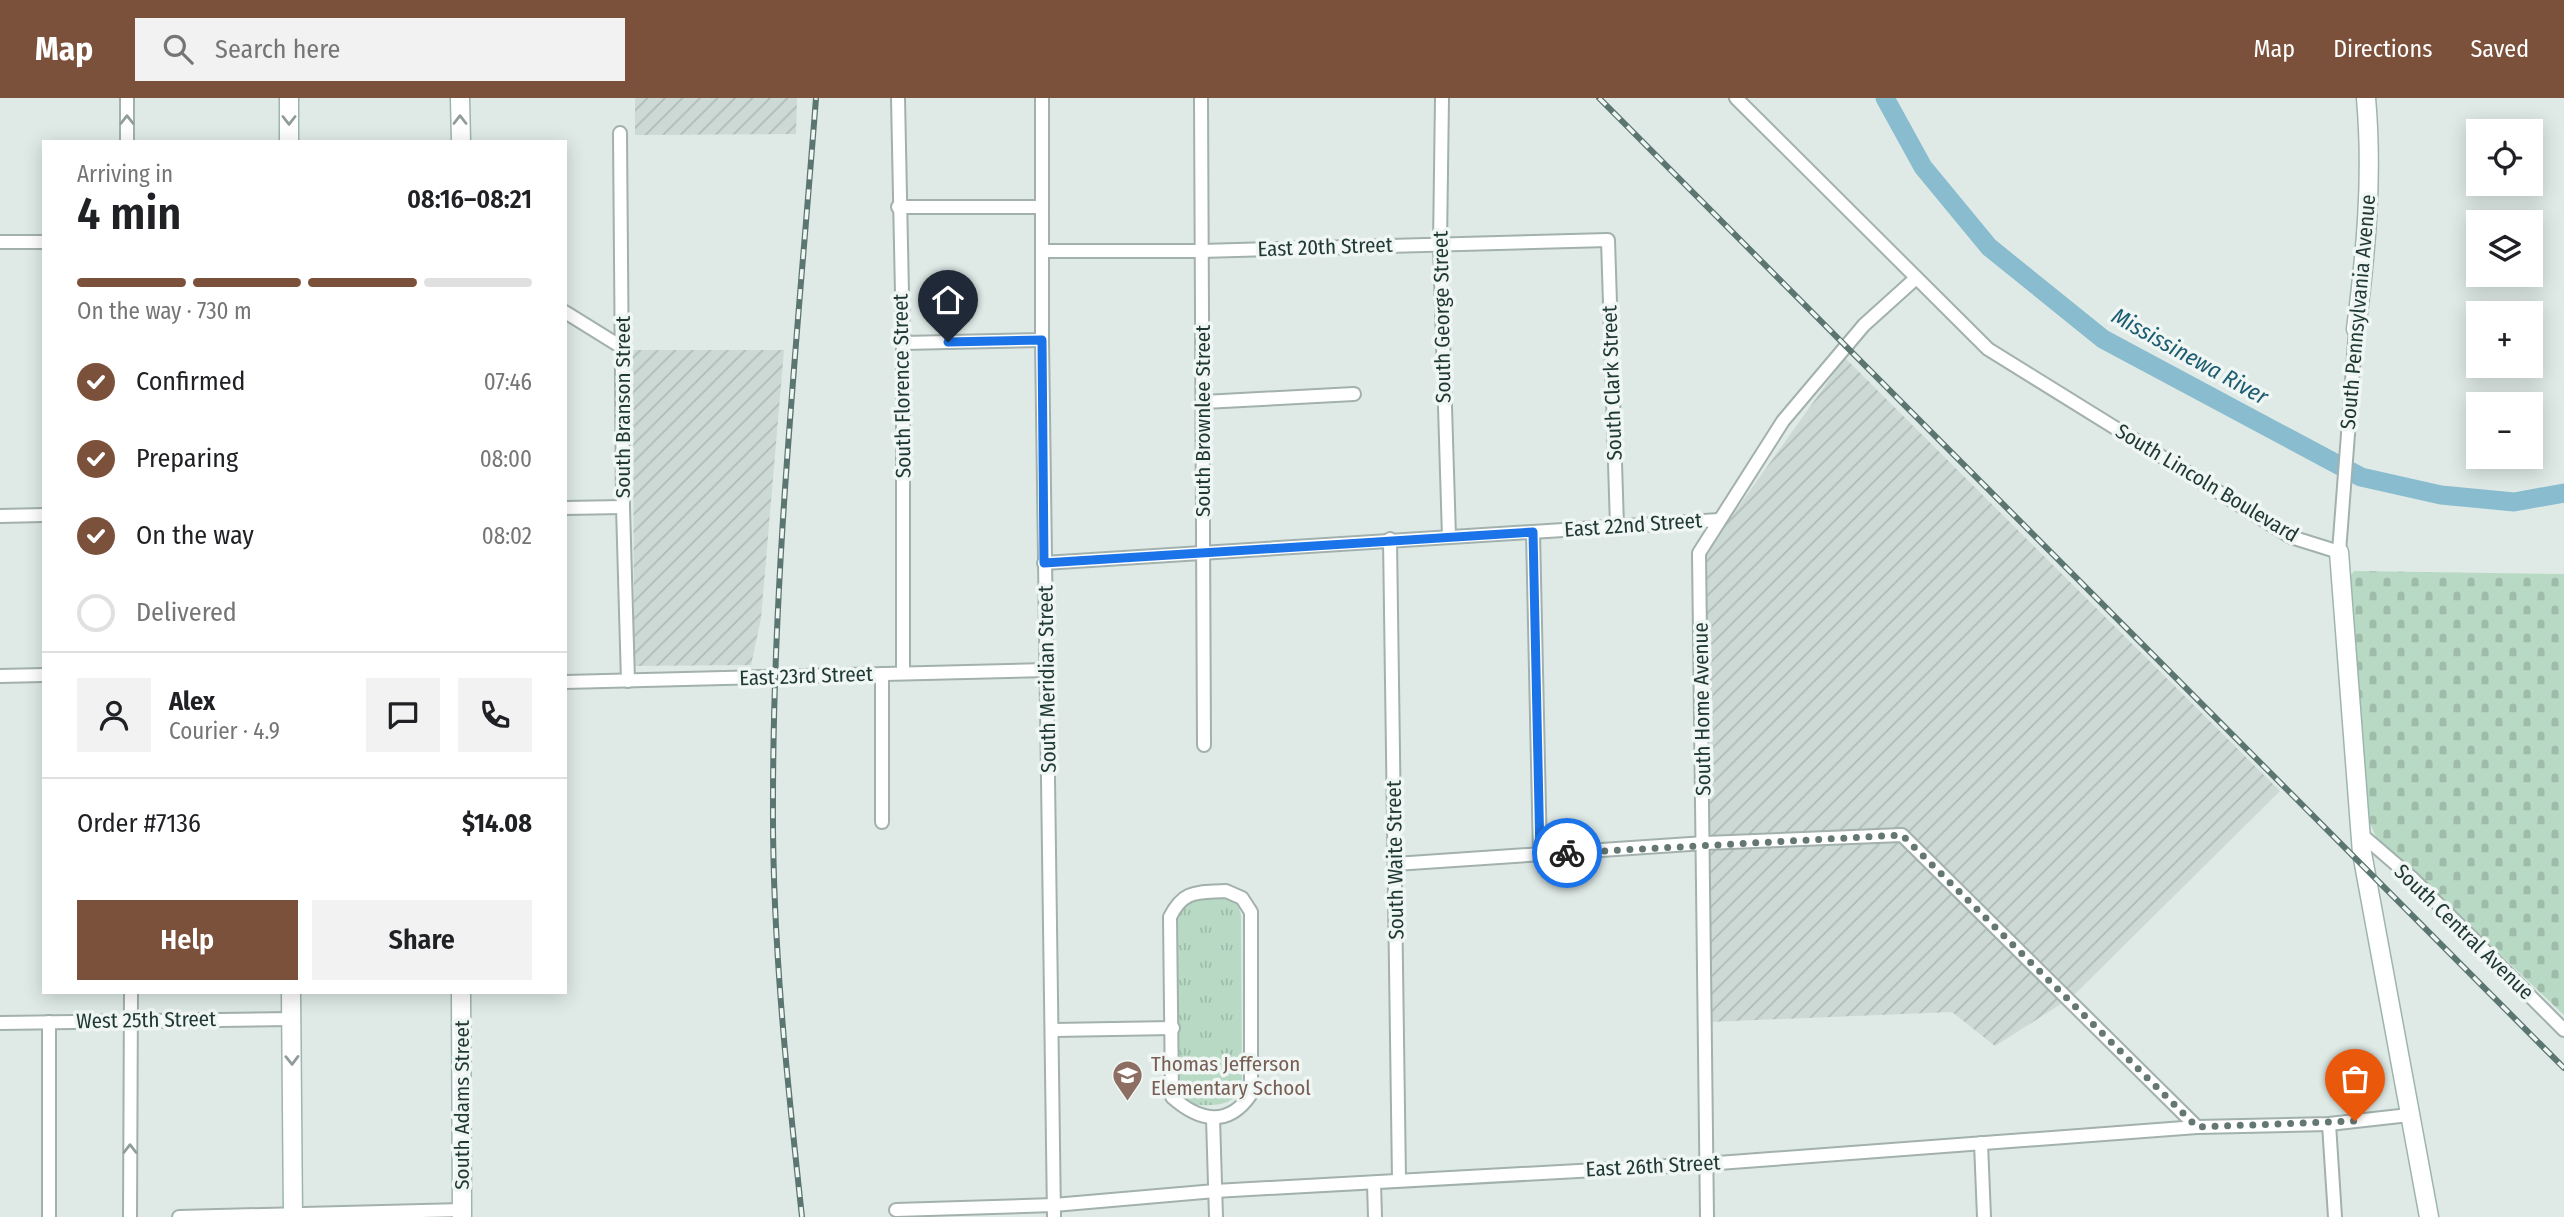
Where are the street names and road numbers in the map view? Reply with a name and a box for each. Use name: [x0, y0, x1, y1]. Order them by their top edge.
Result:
street label: South Pennsylvania Avenue: [2335, 194, 2381, 430]
street label: South George Street: [1427, 231, 1457, 403]
street label: East 20th Street: [1257, 232, 1393, 262]
street label: South Florence Street: [887, 293, 917, 478]
street label: South Clark Street: [1596, 305, 1628, 461]
street label: South Branson Street: [610, 316, 636, 498]
street label: South Brownlee Street: [1190, 325, 1216, 517]
street label: South Lincoln Boulevard: [2111, 418, 2303, 548]
street label: East 22nd Street: [1563, 507, 1703, 543]
street label: South Meridian Street: [1032, 585, 1062, 773]
street label: South Home Avenue: [1687, 622, 1717, 796]
street label: East 23rd Street: [739, 661, 873, 691]
street label: South Waite Street: [1381, 780, 1409, 940]
street label: South Central Avenue: [2389, 859, 2539, 1005]
street label: West 25th Street: [76, 1006, 216, 1034]
street label: South Adams Street: [449, 1020, 475, 1190]
street label: East 26th Street: [1585, 1149, 1721, 1183]

